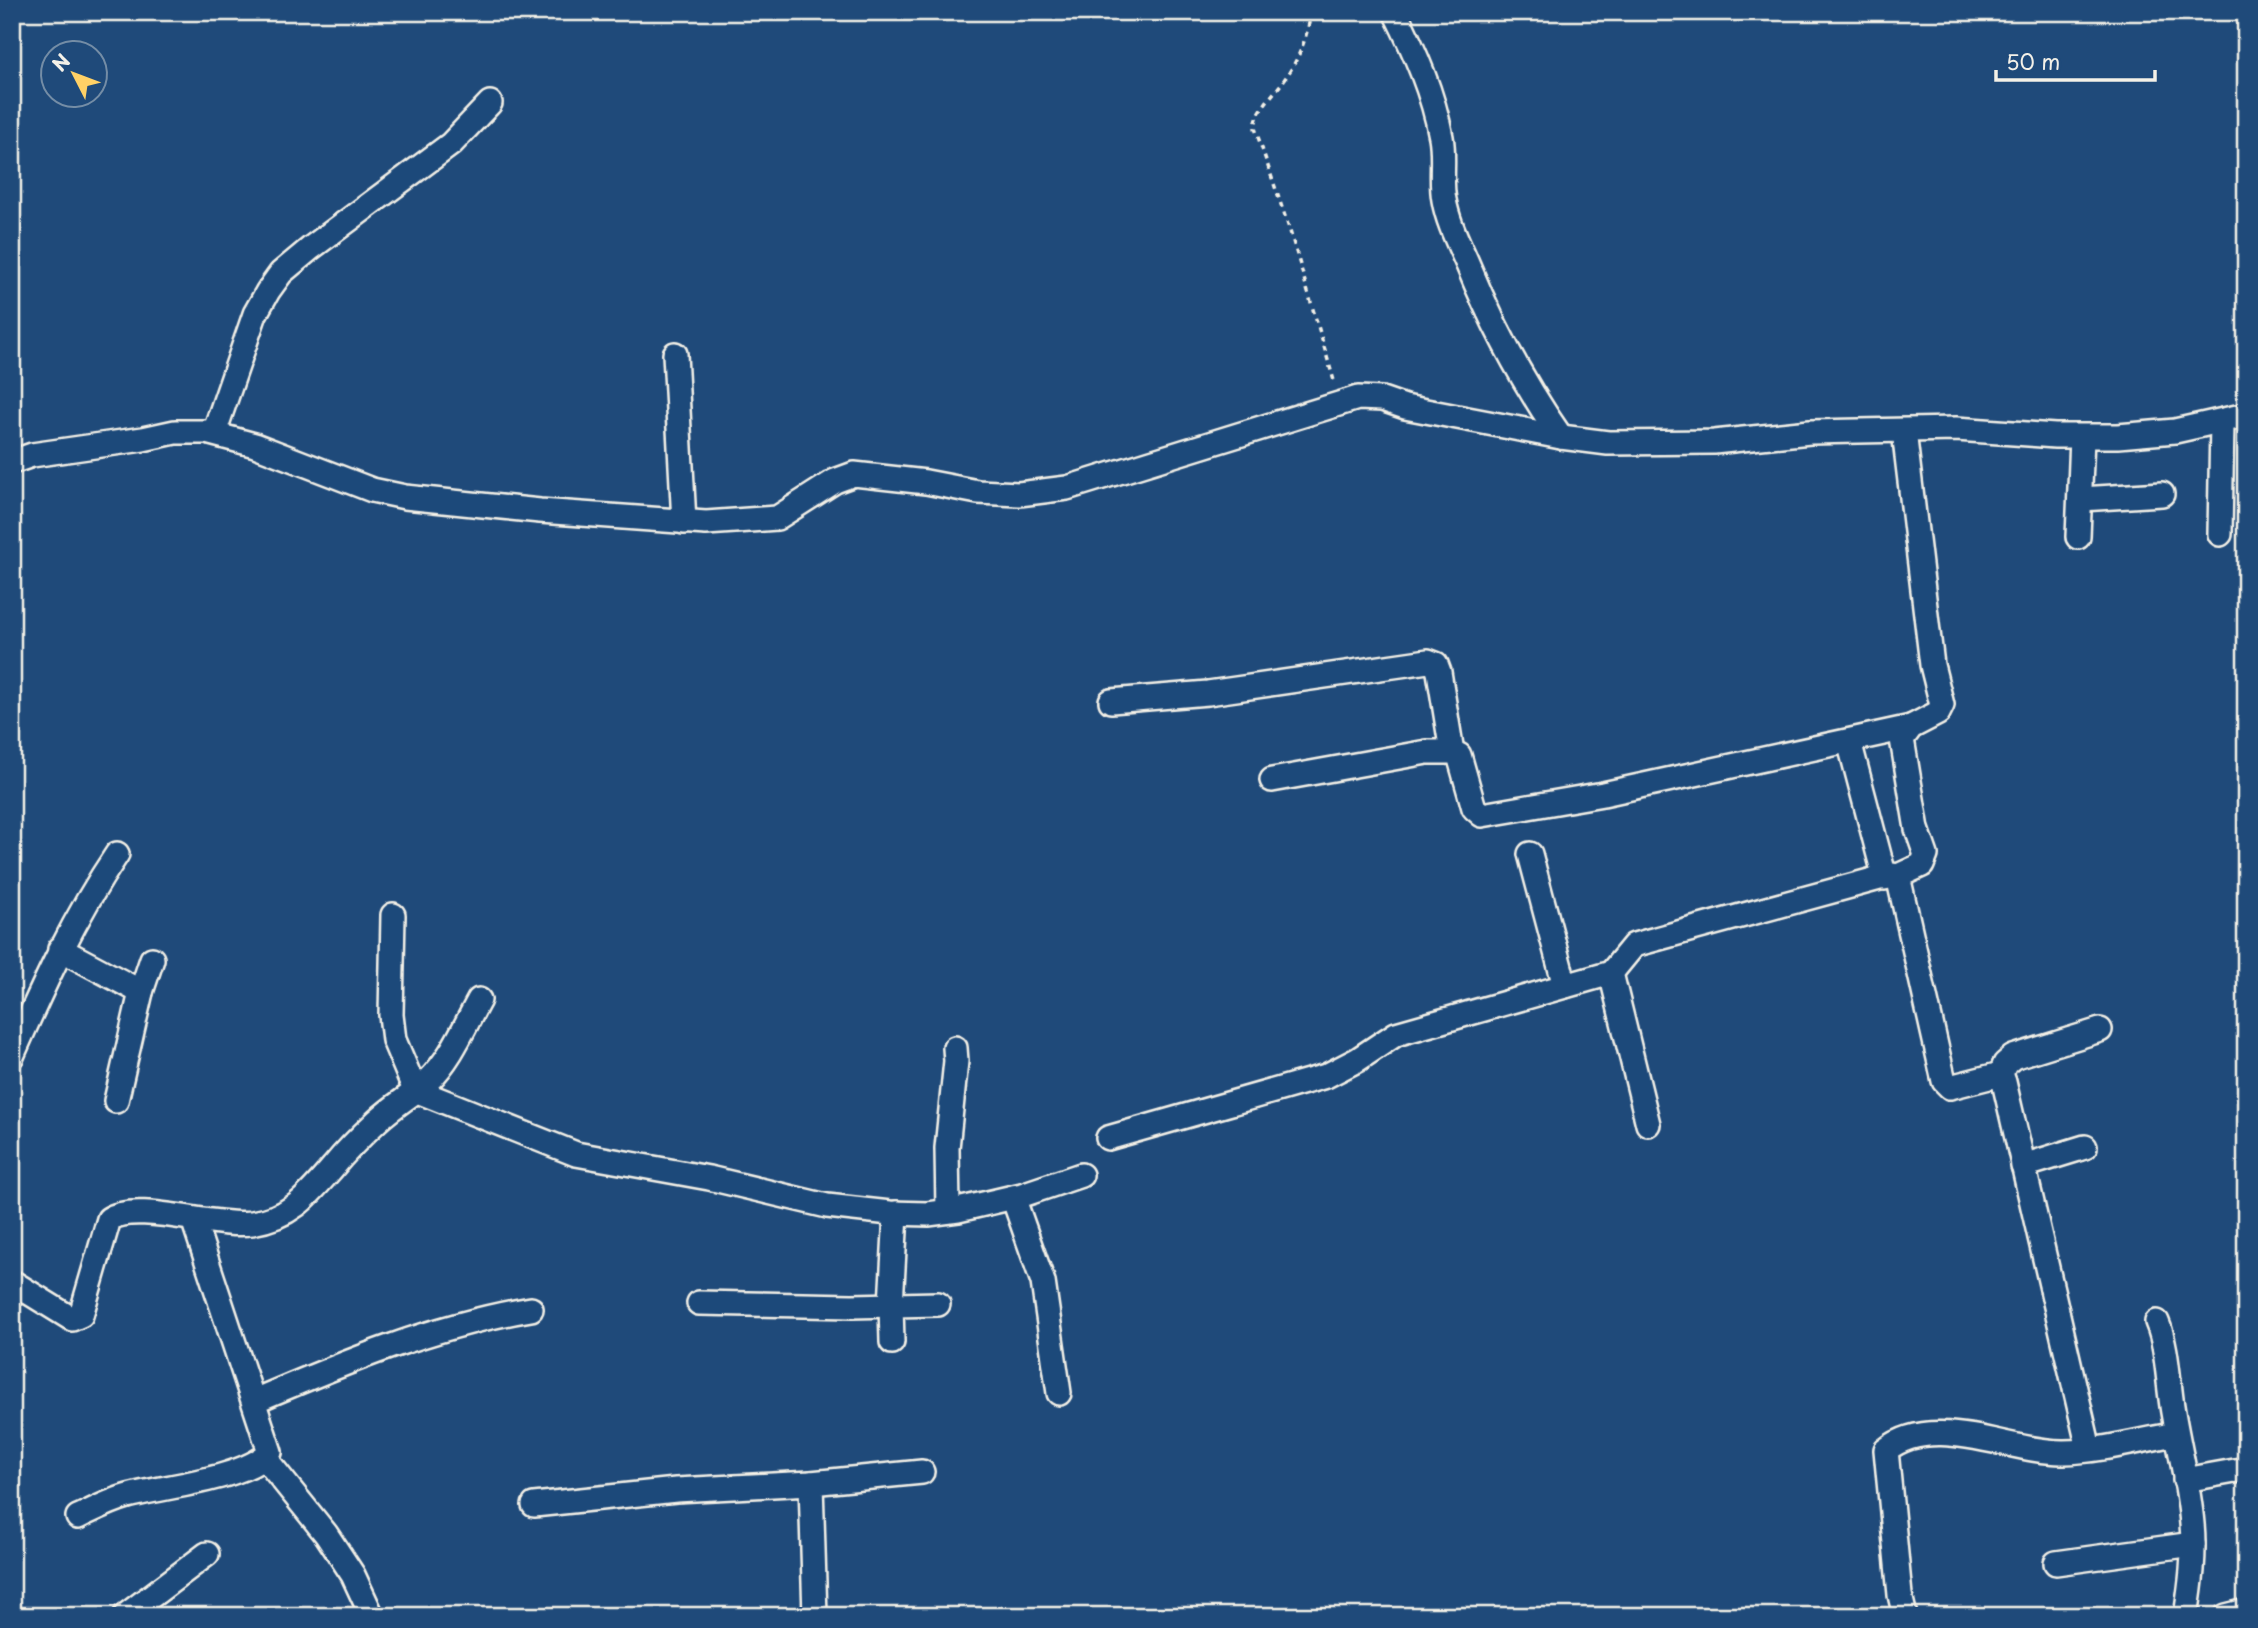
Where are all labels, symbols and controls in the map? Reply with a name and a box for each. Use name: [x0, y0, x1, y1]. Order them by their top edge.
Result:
north arrow: [38, 38, 108, 108]
scale bar: [1996, 38, 2155, 82]
text: 50 m: [2006, 45, 2060, 77]
text: N: [45, 47, 76, 77]

